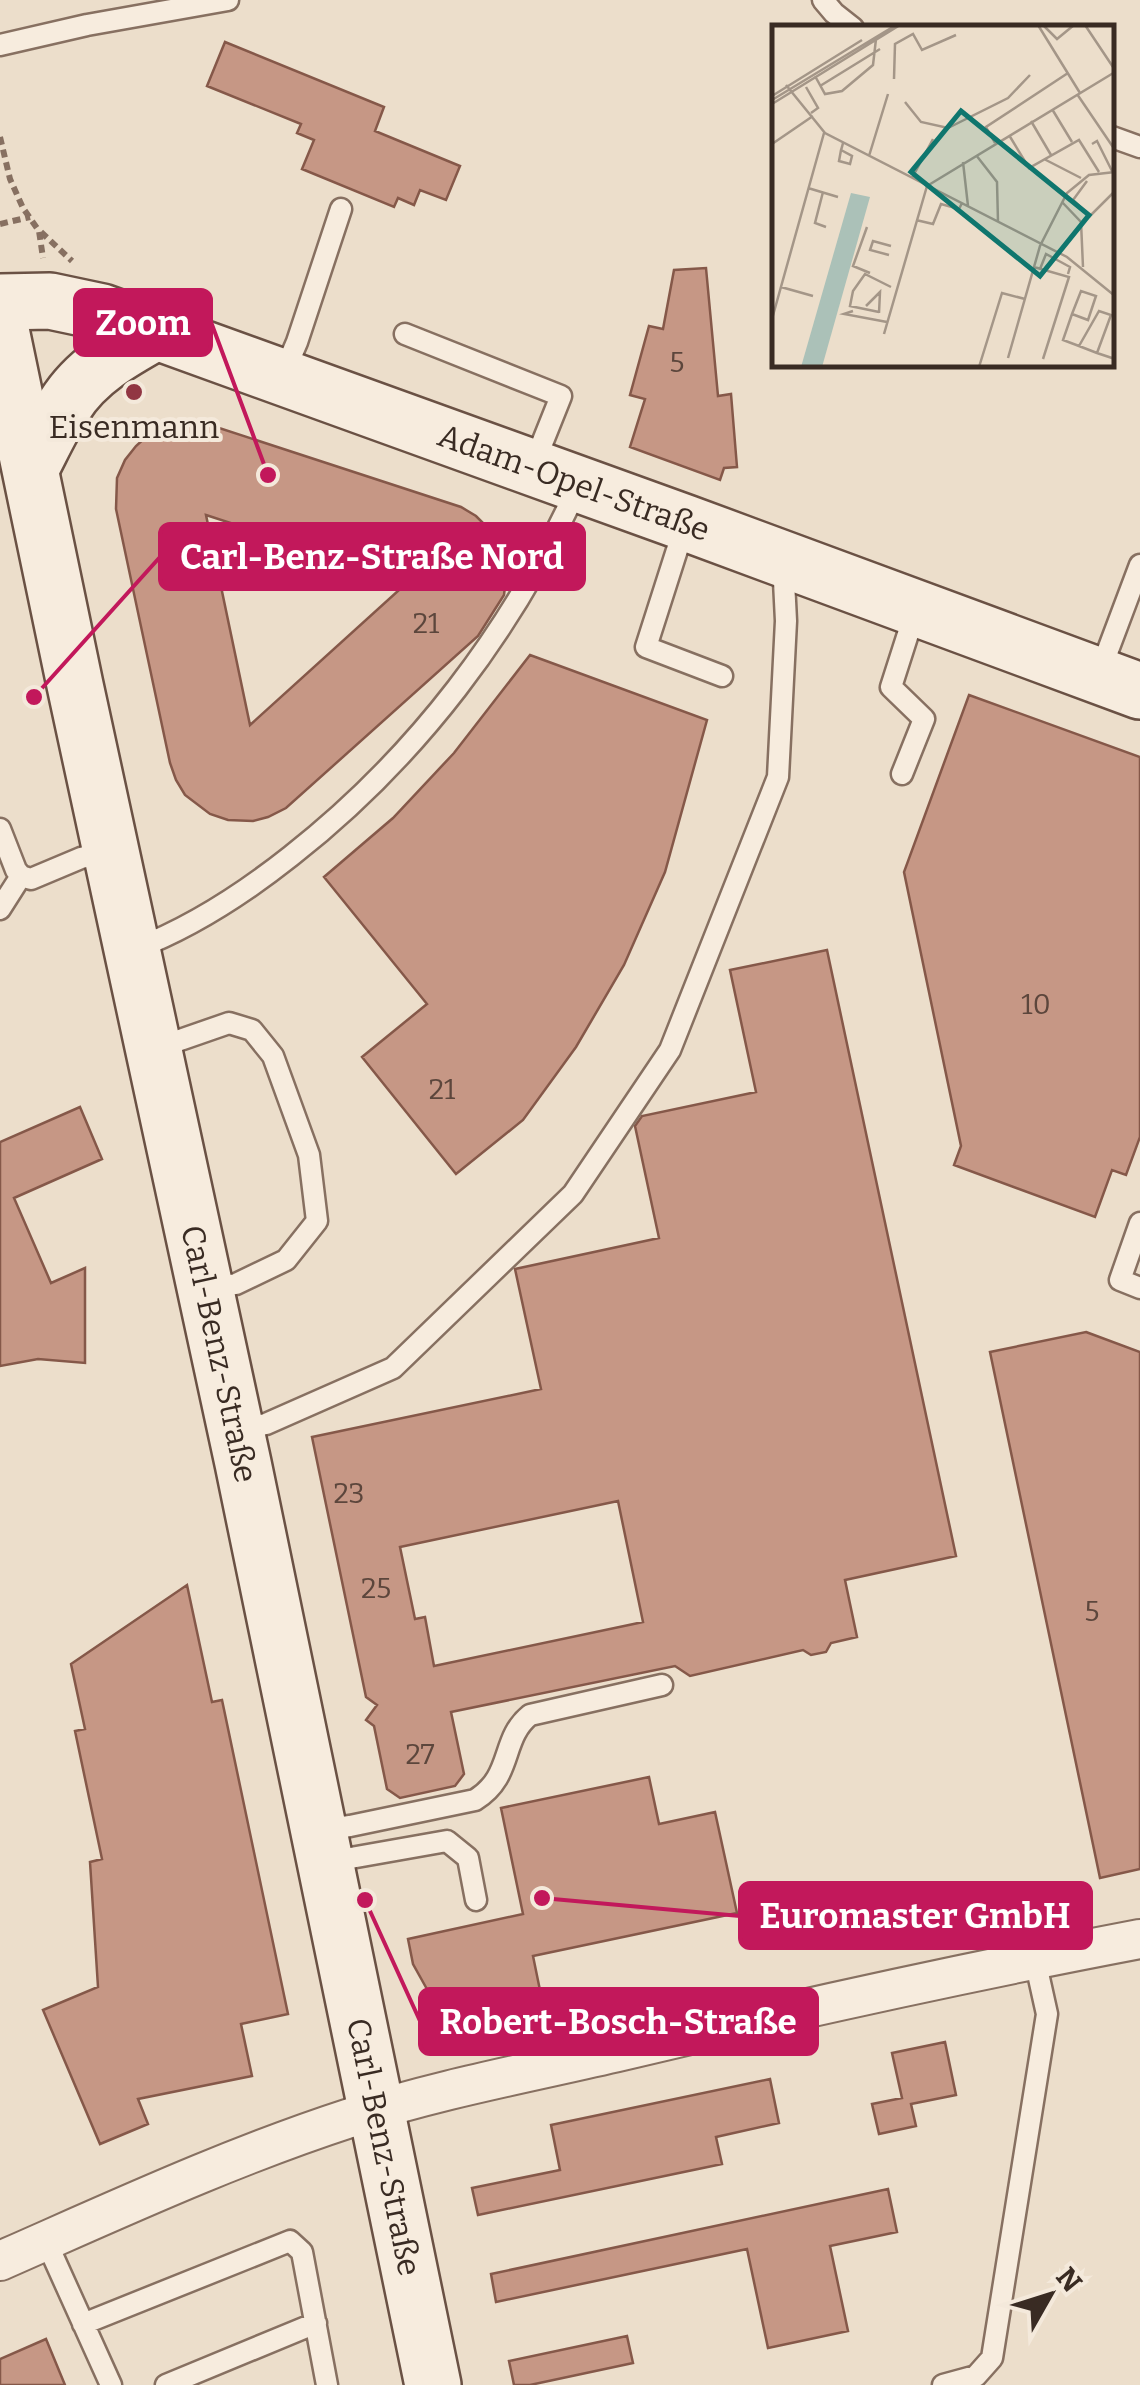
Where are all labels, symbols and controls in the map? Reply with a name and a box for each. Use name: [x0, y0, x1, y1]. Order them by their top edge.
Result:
inset map: [772, 25, 1115, 368]
callout: Zoom: [75, 290, 211, 355]
text: Zoom: [95, 302, 191, 344]
house number: 5: [670, 346, 684, 379]
marker: Eisenmann: [123, 381, 145, 403]
place label: Eisenmann: [49, 408, 219, 446]
street label: Adam-Opel-Straße: [433, 416, 715, 549]
callout: Carl-Benz-Straße Nord: [160, 524, 584, 589]
text: Carl-Benz-Straße Nord: [180, 536, 564, 578]
house number: 21: [413, 607, 440, 640]
house number: 10: [1021, 988, 1051, 1021]
house number: 21: [429, 1073, 456, 1106]
street label: Carl-Benz-Straße: [173, 1222, 266, 1486]
house number: 23: [333, 1477, 365, 1510]
house number: 25: [361, 1572, 391, 1605]
house number: 5: [1085, 1595, 1099, 1628]
house number: 27: [405, 1738, 435, 1771]
callout: Euromaster GmbH: [740, 1883, 1091, 1948]
text: Euromaster GmbH: [759, 1895, 1071, 1937]
callout: Robert-Bosch-Straße: [420, 1989, 817, 2054]
text: Robert-Bosch-Straße: [439, 2001, 797, 2043]
street label: Carl-Benz-Straße: [339, 2015, 429, 2279]
north arrow: [1000, 2245, 1100, 2345]
text: N: [1049, 2261, 1089, 2298]

